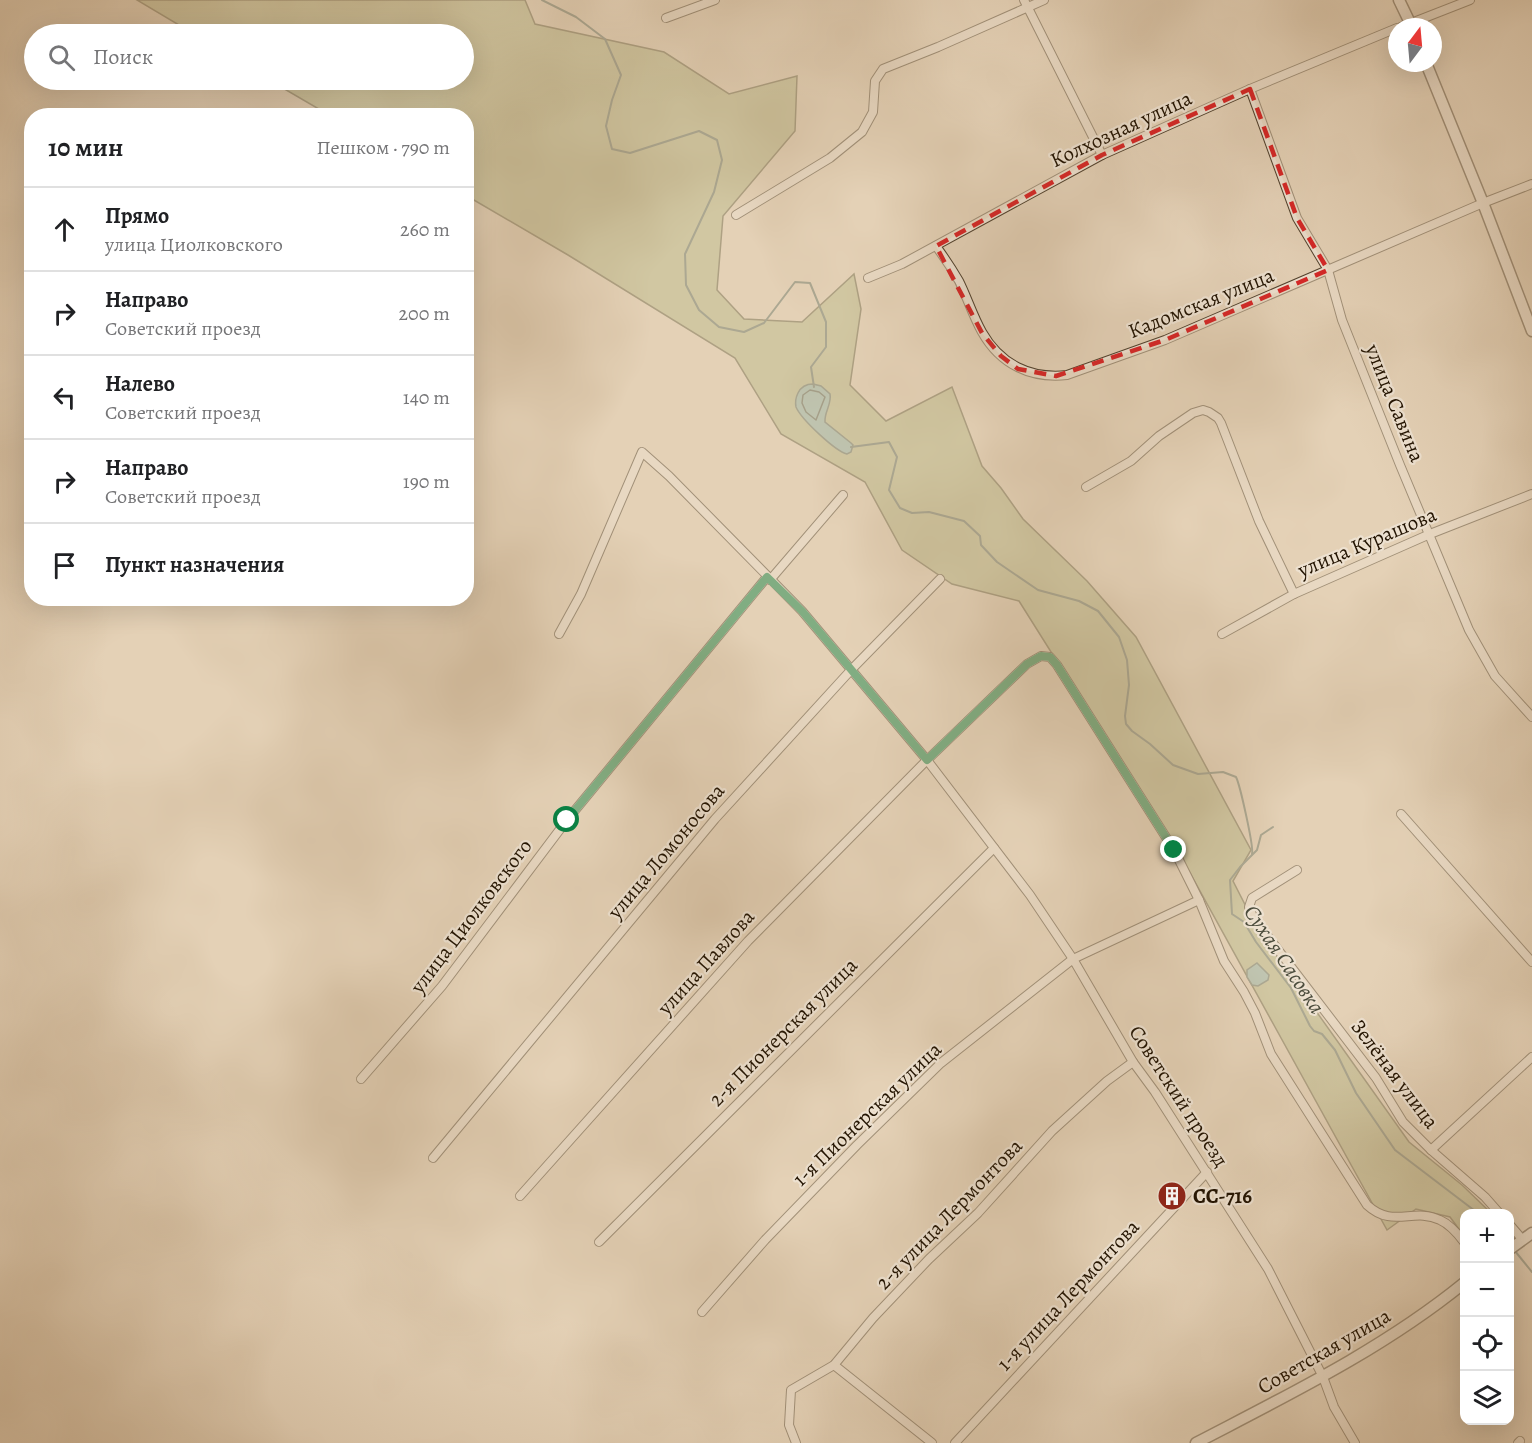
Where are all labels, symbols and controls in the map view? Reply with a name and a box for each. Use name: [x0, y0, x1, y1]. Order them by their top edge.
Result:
north arrow: [1388, 18, 1442, 72]
search box: [24, 24, 474, 90]
icon: search: [45, 41, 78, 74]
text: Поиск: [93, 42, 153, 72]
street label: Колхозная улица: [1046, 84, 1197, 174]
text: 10 мин: [48, 130, 123, 165]
text: Пешком · 790 m: [317, 134, 450, 161]
text: Прямо: [105, 201, 169, 231]
icon: ahead: [48, 213, 81, 246]
text: 260 m: [400, 216, 450, 243]
text: улица Циолковского: [105, 231, 283, 258]
street label: Кадомская улица: [1124, 261, 1278, 345]
text: Направо: [105, 285, 188, 315]
icon: right: [48, 297, 81, 330]
text: 200 m: [399, 300, 450, 327]
text: Советский проезд: [105, 315, 261, 342]
street label: улица Савина: [1358, 339, 1431, 466]
text: Налево: [105, 369, 175, 399]
icon: left: [48, 381, 81, 414]
text: 140 m: [403, 384, 450, 411]
text: Советский проезд: [105, 399, 261, 426]
text: Направо: [105, 453, 188, 483]
icon: right: [48, 465, 81, 498]
text: 190 m: [403, 468, 450, 495]
text: Советский проезд: [105, 483, 261, 510]
street label: улица Курашова: [1292, 500, 1441, 584]
icon: arrive: [48, 549, 81, 582]
text: Пункт назначения: [105, 550, 284, 580]
street label: улица Ломоносова: [601, 777, 731, 925]
route start: [553, 806, 579, 832]
street label: улица Циолковского: [403, 833, 538, 1000]
route end: [1160, 836, 1186, 862]
water label: Сухая Сасовка: [1237, 899, 1332, 1020]
street label: улица Павлова: [651, 903, 761, 1021]
street label: 2-я Пионерская улица: [703, 951, 864, 1112]
street label: Зелёная улица: [1345, 1014, 1446, 1135]
street label: Советский проезд: [1123, 1020, 1235, 1172]
street label: 1-я Пионерская улица: [787, 1035, 948, 1192]
street label: 2-я улица Лермонтова: [869, 1132, 1029, 1296]
building icon: СС-716: [1156, 1180, 1188, 1212]
place label: СС-716: [1193, 1182, 1252, 1210]
map controls: [1460, 1209, 1514, 1425]
button: +: [1460, 1209, 1514, 1263]
street label: 1-я улица Лермонтова: [991, 1213, 1146, 1377]
button: −: [1460, 1263, 1514, 1317]
street label: Советская улица: [1252, 1301, 1396, 1400]
button: locate: [1460, 1317, 1514, 1371]
button: layers: [1460, 1371, 1514, 1425]

